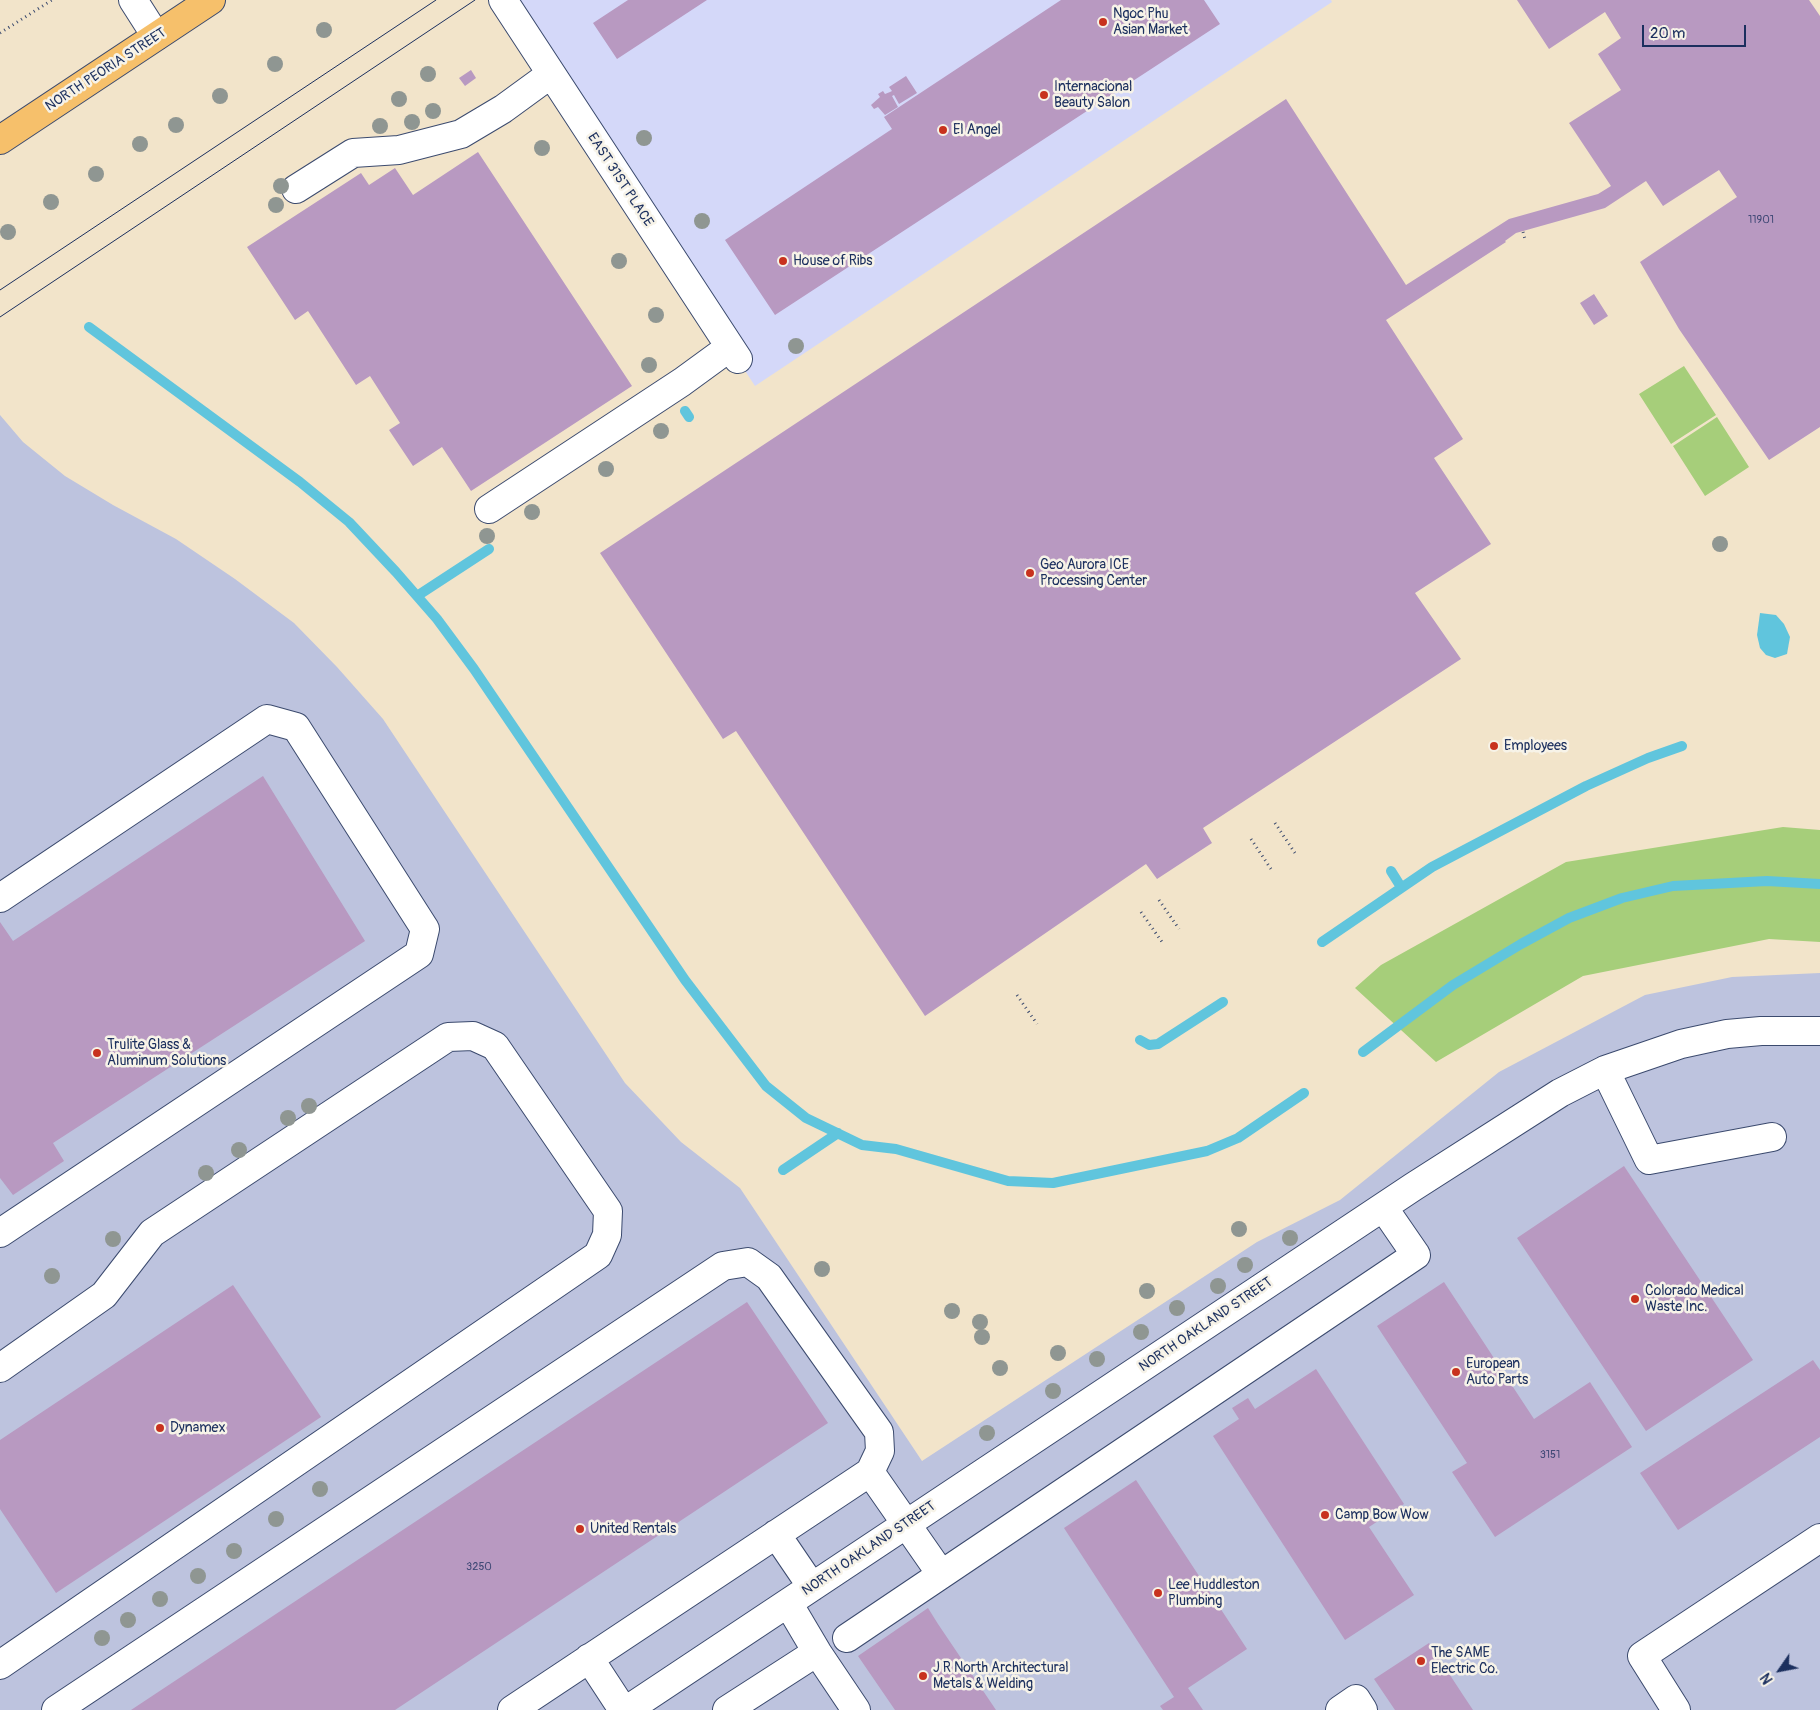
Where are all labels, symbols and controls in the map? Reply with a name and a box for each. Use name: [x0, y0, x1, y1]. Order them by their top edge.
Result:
place label: Ngoc Phu Asian Market: [1113, 6, 1188, 38]
scale bar: [1645, 15, 1749, 47]
marker: Ngoc Phu Asian Market: [1097, 16, 1109, 28]
text: 20 m: [1650, 24, 1685, 43]
street label: NORTH PEORIA STREET: [42, 25, 170, 115]
place label: Internacional Beauty Salon: [1054, 79, 1132, 111]
marker: Internacional Beauty Salon: [1038, 89, 1050, 101]
place label: El Angel: [953, 122, 1001, 138]
marker: El Angel: [937, 124, 949, 136]
street label: EAST 31ST PLACE: [583, 130, 657, 230]
house number: 11901: [1748, 213, 1774, 227]
place label: House of Ribs: [793, 253, 873, 269]
marker: House of Ribs: [777, 255, 789, 267]
place label: Geo Aurora ICE Processing Center: [1040, 557, 1147, 590]
marker: Geo Aurora ICE Processing Center: [1024, 567, 1036, 579]
place label: Employees: [1504, 738, 1567, 754]
marker: Employees: [1488, 740, 1500, 752]
place label: Trulite Glass & Aluminum Solutions: [107, 1037, 226, 1070]
marker: Trulite Glass & Aluminum Solutions: [91, 1047, 103, 1059]
street label: NORTH OAKLAND STREET: [1136, 1274, 1276, 1376]
place label: Colorado Medical Waste Inc.: [1645, 1283, 1744, 1315]
marker: Colorado Medical Waste Inc.: [1629, 1293, 1641, 1305]
place label: European Auto Parts: [1466, 1356, 1528, 1388]
marker: European Auto Parts: [1450, 1366, 1462, 1378]
place label: Dynamex: [170, 1420, 226, 1436]
marker: Dynamex: [154, 1422, 166, 1434]
house number: 3151: [1540, 1448, 1560, 1462]
street label: NORTH OAKLAND STREET: [799, 1498, 939, 1600]
place label: Camp Bow Wow: [1335, 1507, 1429, 1523]
marker: Camp Bow Wow: [1319, 1509, 1331, 1521]
place label: United Rentals: [590, 1521, 676, 1537]
marker: United Rentals: [574, 1523, 586, 1535]
house number: 3250: [466, 1560, 492, 1574]
place label: Lee Huddleston Plumbing: [1168, 1577, 1260, 1610]
marker: Lee Huddleston Plumbing: [1152, 1587, 1164, 1599]
place label: The SAME Electric Co.: [1431, 1645, 1498, 1678]
north arrow: [1755, 1645, 1805, 1695]
marker: The SAME Electric Co.: [1415, 1655, 1427, 1667]
place label: J R North Architectural Metals & Welding: [933, 1660, 1069, 1692]
marker: J R North Architectural Metals & Welding: [917, 1670, 929, 1682]
text: N: [1757, 1670, 1777, 1687]

